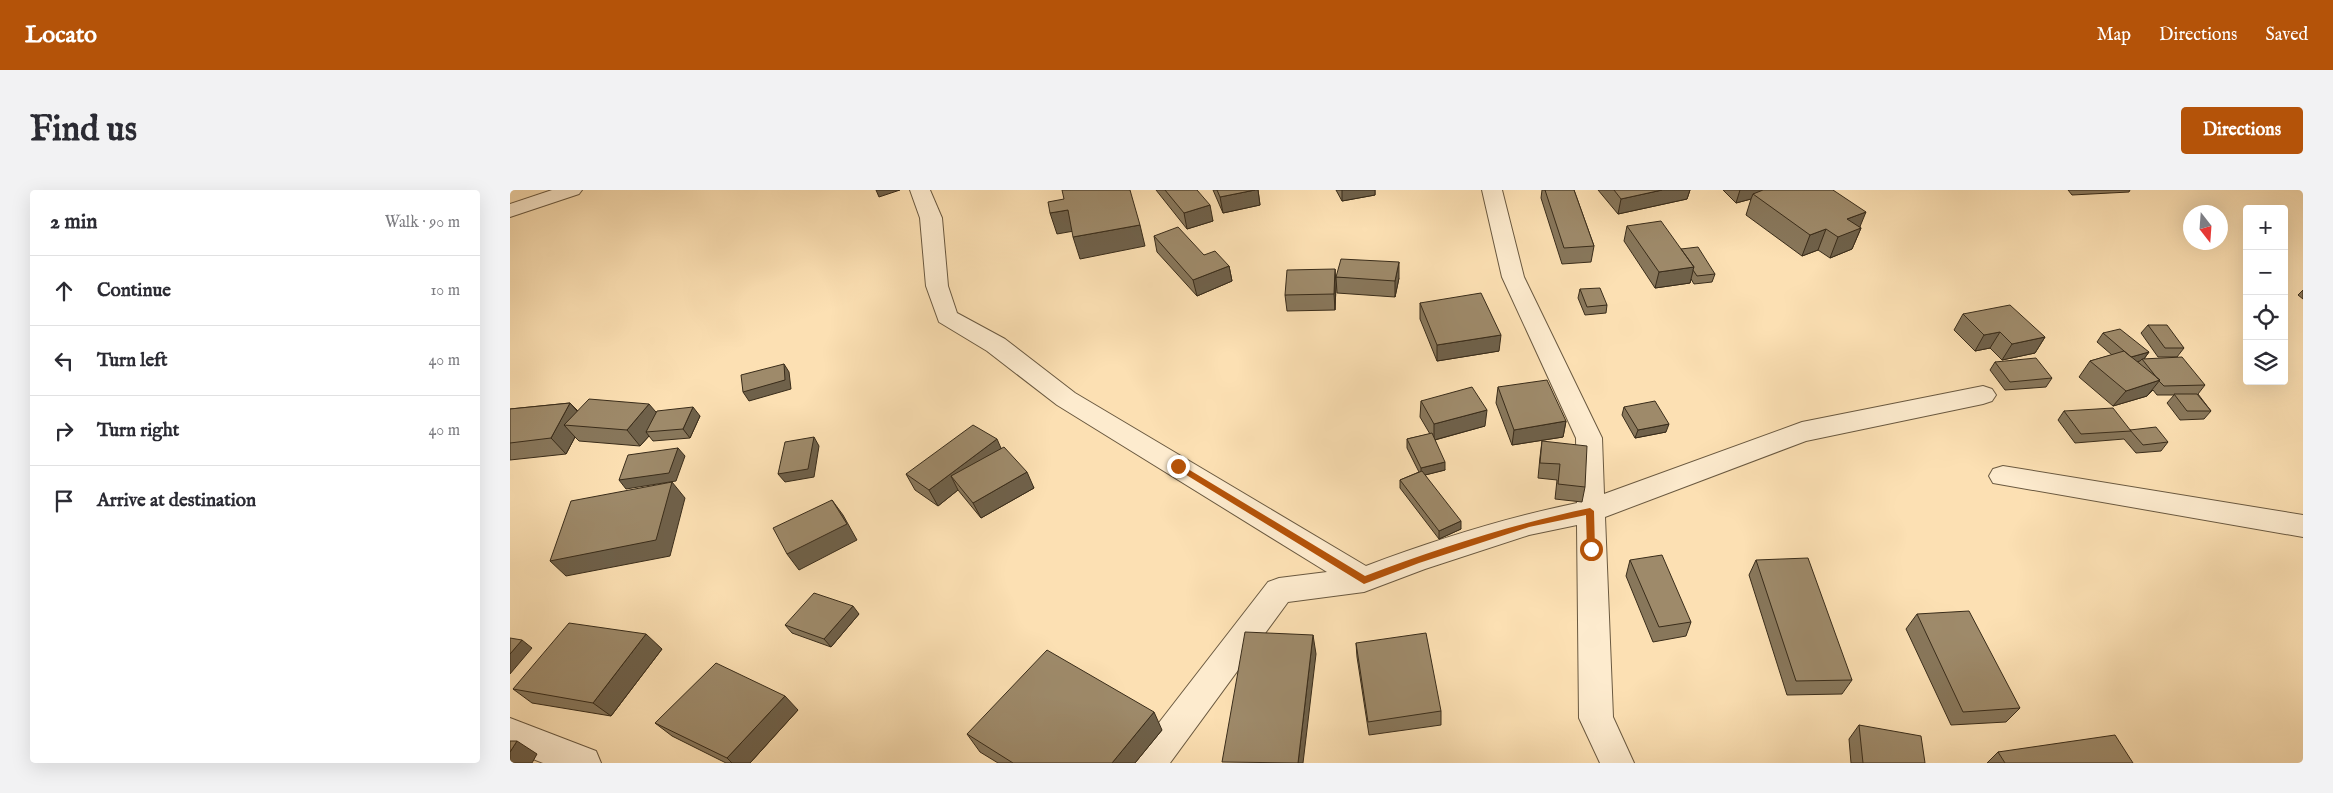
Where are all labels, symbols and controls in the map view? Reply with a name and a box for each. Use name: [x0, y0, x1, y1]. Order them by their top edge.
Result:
text: Locato: [25, 20, 97, 51]
text: Map: [2097, 24, 2131, 47]
text: Directions: [2159, 24, 2237, 47]
text: Saved: [2265, 24, 2308, 47]
button: Directions: [2181, 107, 2303, 154]
text: Find us: [30, 108, 137, 153]
north arrow: [2183, 205, 2228, 250]
map controls: [2243, 205, 2288, 385]
button: +: [2243, 205, 2288, 250]
text: 2 min: [50, 209, 97, 236]
text: Walk · 90 m: [385, 213, 460, 233]
button: −: [2243, 250, 2288, 295]
icon: ahead: [50, 277, 78, 305]
text: Continue: [97, 279, 171, 303]
text: 10 m: [430, 281, 460, 301]
button: locate: [2243, 295, 2288, 340]
button: layers: [2243, 340, 2288, 385]
icon: left: [50, 347, 78, 375]
text: Turn left: [97, 349, 168, 373]
text: 40 m: [428, 351, 460, 371]
icon: right: [50, 417, 78, 445]
text: Turn right: [97, 419, 179, 443]
text: 40 m: [428, 421, 460, 441]
route end: [1167, 455, 1190, 478]
icon: arrive: [50, 487, 78, 515]
text: Arrive at destination: [97, 489, 256, 513]
route start: [1580, 538, 1603, 561]

